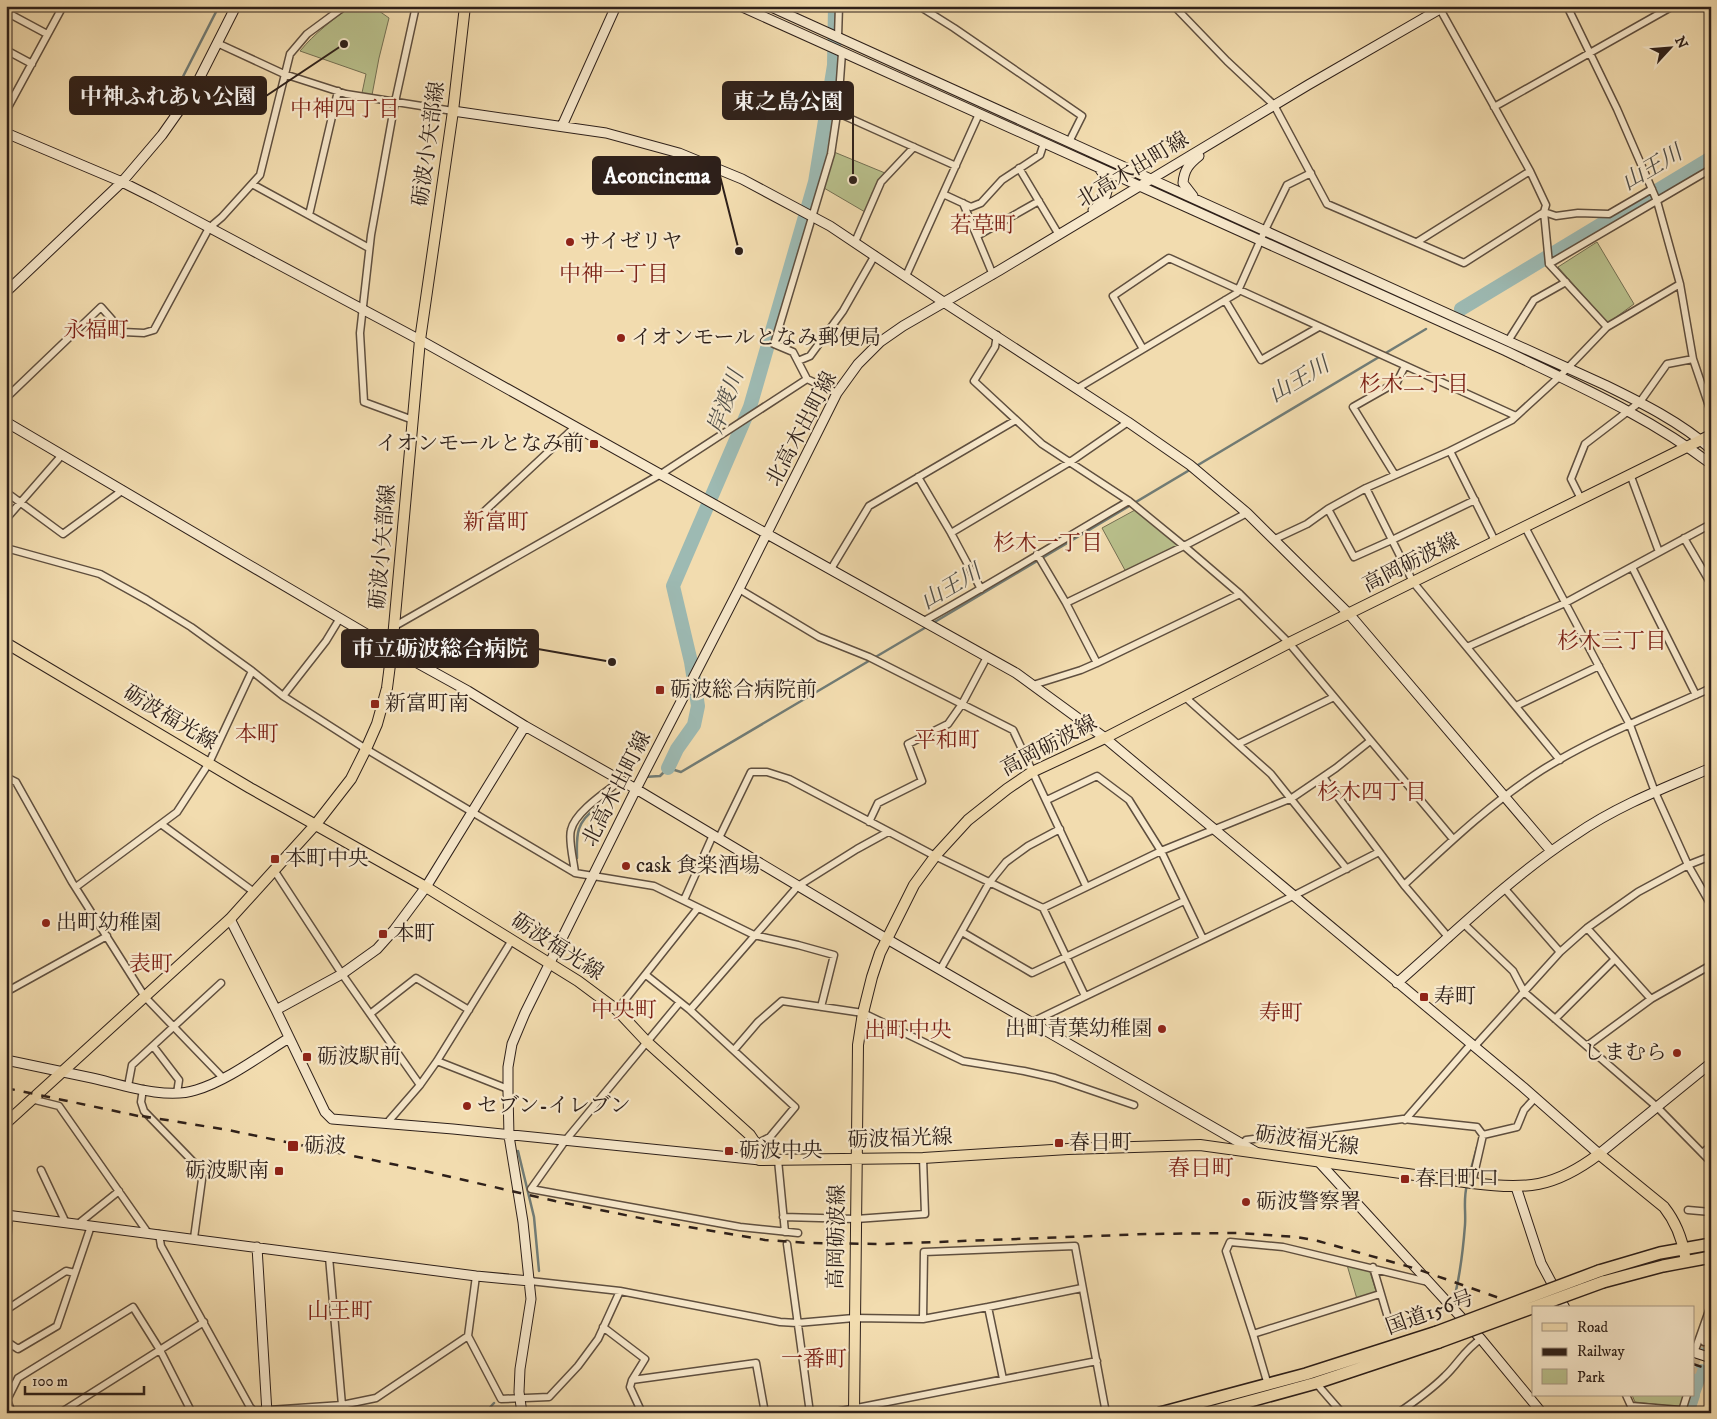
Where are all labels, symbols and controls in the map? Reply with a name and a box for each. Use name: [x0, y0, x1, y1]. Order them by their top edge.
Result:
north arrow: [1644, 22, 1694, 72]
text: N: [1670, 34, 1692, 52]
callout: 中神ふれあい公園: [70, 77, 266, 114]
street label: 砺波小矢部線: [407, 80, 451, 208]
callout: 東之島公園: [723, 82, 853, 119]
text: 中神ふれあい公園: [80, 84, 256, 111]
text: 東之島公園: [733, 89, 843, 116]
district label: 中神四丁目: [290, 96, 400, 123]
street label: 北高木出町線: [1072, 126, 1194, 214]
water label: 山王川: [1617, 138, 1689, 197]
callout: Aeoncinema: [593, 157, 720, 194]
text: Aeoncinema: [603, 163, 711, 190]
district label: 若草町: [950, 212, 1016, 239]
place label: サイゼリヤ: [580, 229, 682, 255]
marker: サイゼリヤ: [564, 236, 576, 248]
district label: 中神一丁目: [559, 261, 669, 288]
district label: 永福町: [63, 317, 129, 344]
place label: イオンモールとなみ郵便局: [631, 325, 881, 351]
marker: イオンモールとなみ郵便局: [615, 332, 627, 344]
water label: 山王川: [1264, 350, 1336, 409]
water label: 岸渡川: [702, 365, 751, 438]
street label: 北高木出町線: [761, 367, 843, 491]
district label: 杉木二丁目: [1359, 371, 1469, 398]
place label: イオンモールとなみ前: [376, 431, 584, 457]
marker: イオンモールとなみ前: [588, 438, 600, 450]
street label: 砺波小矢部線: [365, 483, 401, 611]
district label: 新富町: [463, 509, 529, 536]
street label: 高岡砺波線: [1358, 528, 1464, 598]
district label: 杉木一丁目: [993, 530, 1103, 557]
water label: 山王川: [916, 557, 988, 616]
district label: 杉木三丁目: [1557, 628, 1667, 655]
callout: 市立砺波総合病院: [342, 630, 538, 667]
text: 市立砺波総合病院: [352, 636, 528, 663]
place label: 砺波総合病院前: [670, 677, 817, 703]
street label: 砺波福光線: [118, 680, 222, 756]
marker: 砺波総合病院前: [654, 684, 666, 696]
place label: 新富町南: [385, 691, 469, 717]
marker: 新富町南: [369, 698, 381, 710]
street label: 高岡砺波線: [997, 710, 1101, 782]
district label: 本町: [235, 721, 279, 748]
street label: 北高木出町線: [577, 727, 657, 851]
district label: 平和町: [914, 727, 980, 754]
district label: 杉木四丁目: [1317, 779, 1427, 806]
place label: 本町中央: [285, 846, 369, 872]
marker: 本町中央: [269, 853, 281, 865]
place label: cask 食楽酒場: [636, 853, 760, 879]
marker: cask 食楽酒場: [620, 860, 632, 872]
street label: 砺波福光線: [506, 908, 608, 986]
place label: 出町幼稚園: [56, 910, 161, 936]
marker: 出町幼稚園: [40, 917, 52, 929]
place label: 本町: [393, 921, 435, 947]
marker: 本町: [377, 928, 389, 940]
district label: 表町: [129, 951, 173, 978]
place label: 寿町: [1434, 984, 1476, 1010]
marker: 寿町: [1418, 991, 1430, 1003]
district label: 中央町: [591, 997, 657, 1024]
district label: 寿町: [1259, 1000, 1303, 1027]
place label: 出町青葉幼稚園: [1005, 1016, 1152, 1042]
district label: 出町中央: [864, 1017, 952, 1044]
marker: 出町青葉幼稚園: [1156, 1023, 1168, 1035]
place label: しまむら: [1583, 1040, 1667, 1066]
place label: 砺波駅前: [317, 1044, 401, 1070]
marker: しまむら: [1671, 1047, 1683, 1059]
marker: 砺波駅前: [301, 1051, 313, 1063]
place label: セブン-イレブン: [477, 1093, 631, 1119]
marker: セブン-イレブン: [461, 1100, 473, 1112]
street label: 砺波福光線: [1253, 1121, 1361, 1161]
street label: 砺波福光線: [847, 1124, 953, 1154]
place label: 春日町: [1069, 1130, 1132, 1156]
place label: 砺波: [304, 1133, 346, 1159]
marker: 春日町: [1053, 1137, 1065, 1149]
place label: 砺波中央: [739, 1138, 823, 1164]
marker: 砺波: [286, 1139, 300, 1153]
marker: 砺波中央: [723, 1145, 735, 1157]
district label: 春日町: [1168, 1155, 1234, 1182]
place label: 砺波駅南: [185, 1158, 269, 1184]
marker: 砺波駅南: [273, 1165, 285, 1177]
place label: 春日町口: [1415, 1166, 1499, 1192]
marker: 春日町口: [1399, 1173, 1411, 1185]
street label: 高岡砺波線: [823, 1184, 851, 1290]
place label: 砺波警察署: [1256, 1189, 1361, 1215]
marker: 砺波警察署: [1240, 1196, 1252, 1208]
street label: 国道156号: [1382, 1285, 1478, 1341]
district label: 山王町: [307, 1298, 373, 1325]
legend: [1532, 1306, 1694, 1396]
text: Road: [1577, 1318, 1609, 1337]
text: Railway: [1577, 1342, 1625, 1361]
district label: 一番町: [781, 1346, 847, 1373]
scale bar: [25, 1364, 144, 1396]
text: Park: [1577, 1368, 1606, 1387]
text: 100 m: [32, 1372, 68, 1391]

